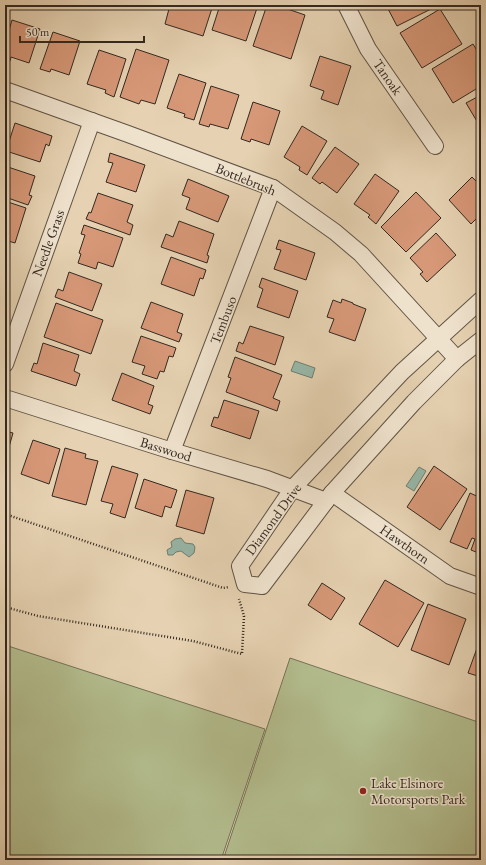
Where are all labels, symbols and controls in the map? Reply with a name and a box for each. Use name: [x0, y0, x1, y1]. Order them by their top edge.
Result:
scale bar: [20, 18, 144, 44]
text: 50 m: [26, 24, 50, 40]
street label: Tanoak: [369, 56, 407, 99]
street label: Bottlebrush: [213, 159, 279, 199]
street label: Needle Grass: [28, 207, 69, 279]
street label: Tembuso: [206, 293, 240, 347]
street label: Basswood: [138, 433, 195, 466]
street label: Diamond Drive: [241, 479, 305, 559]
street label: Hawthorn: [377, 520, 434, 568]
place label: Lake Elsinore Motorsports Park: [371, 774, 466, 808]
marker: Lake Elsinore Motorsports Park: [358, 786, 368, 796]

